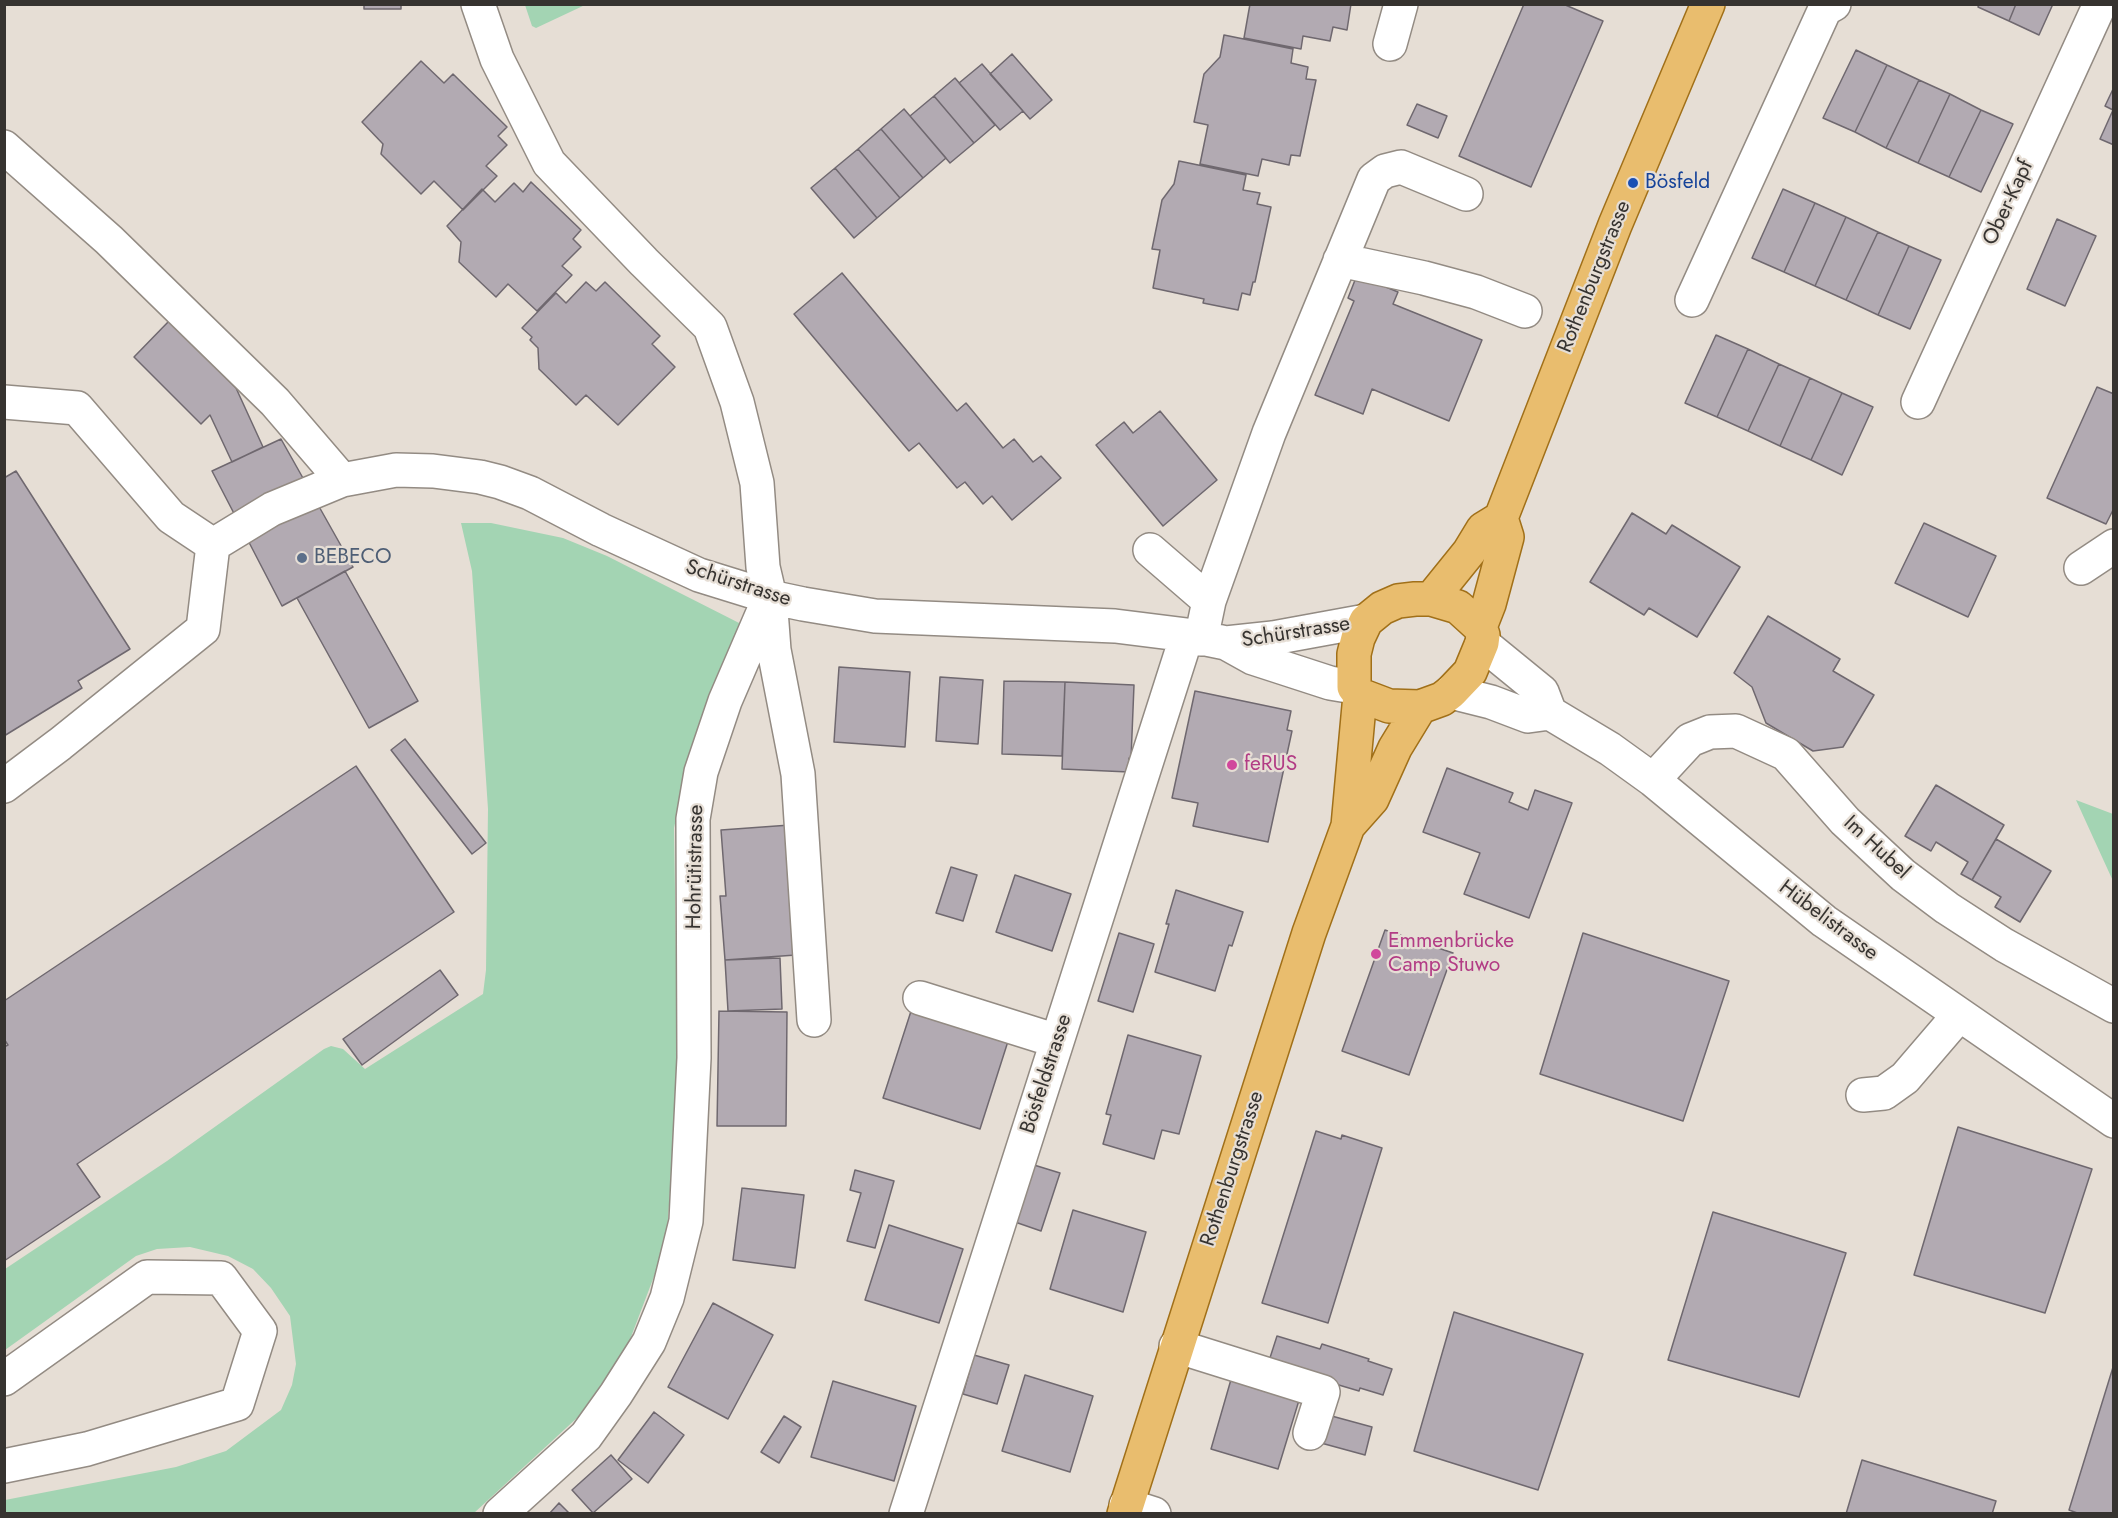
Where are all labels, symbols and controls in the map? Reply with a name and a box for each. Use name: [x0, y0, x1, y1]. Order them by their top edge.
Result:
street label: Ober-Kapf: [1978, 156, 2040, 250]
place label: Bösfeld: [1645, 170, 1710, 196]
marker: Bösfeld: [1626, 176, 1640, 190]
street label: Rothenburgstrasse: [1553, 197, 1637, 357]
place label: BEBECO: [314, 545, 392, 571]
marker: BEBECO: [295, 551, 309, 565]
street label: Schürstrasse: [682, 555, 794, 613]
street label: Schürstrasse: [1240, 612, 1352, 654]
place label: feRUS: [1244, 752, 1297, 778]
marker: feRUS: [1225, 758, 1239, 772]
street label: Hohrütistrasse: [682, 804, 710, 930]
street label: Im Hubel: [1838, 811, 1914, 885]
street label: Hübelistrasse: [1773, 876, 1883, 966]
place label: Emmenbrücke Camp Stuwo: [1388, 929, 1514, 979]
marker: Emmenbrücke Camp Stuwo: [1369, 947, 1383, 961]
street label: Bösfeldstrasse: [1016, 1011, 1078, 1137]
street label: Rothenburgstrasse: [1196, 1088, 1270, 1250]

